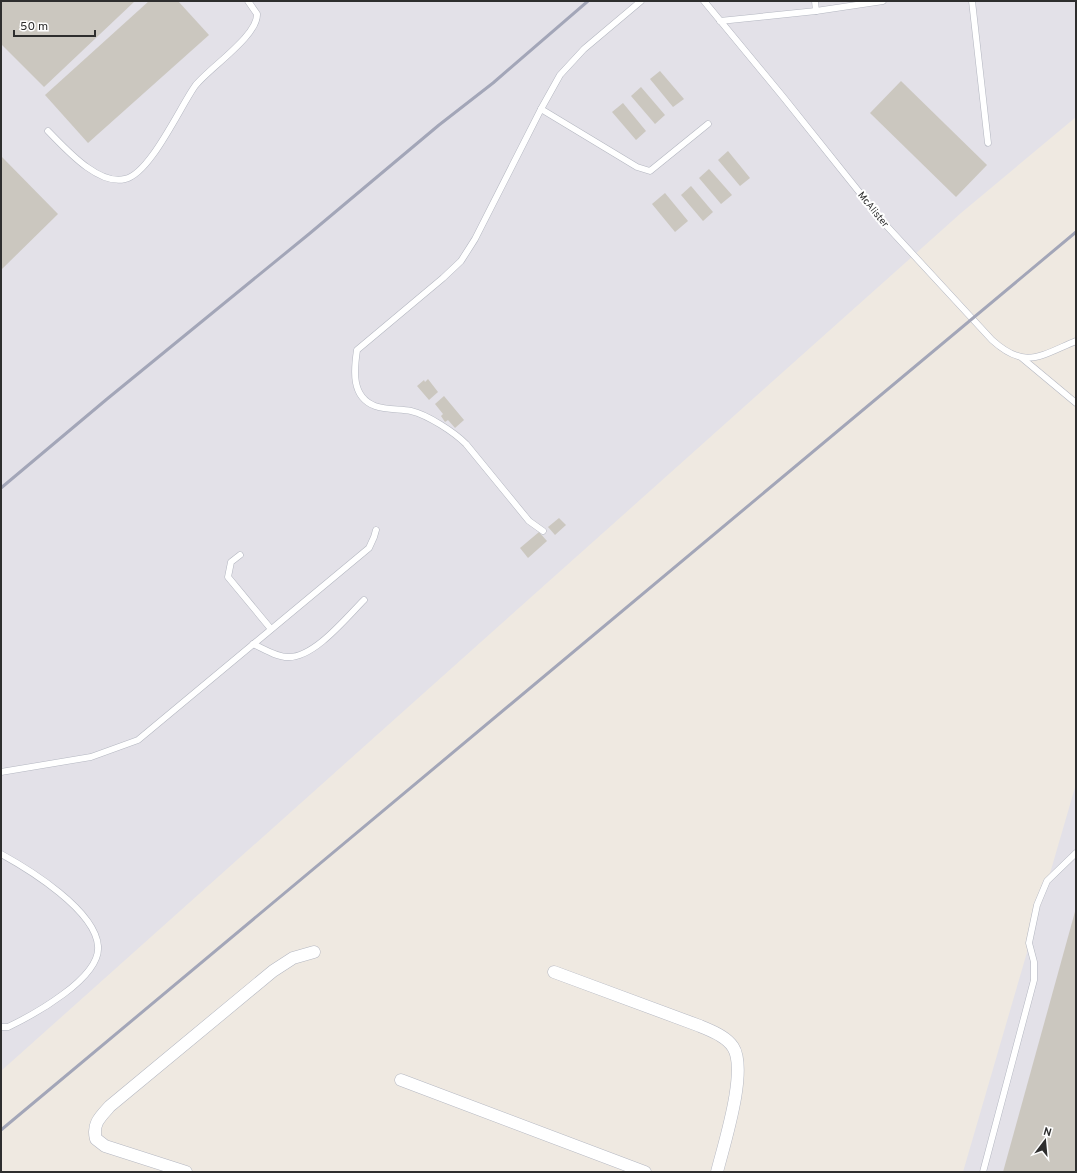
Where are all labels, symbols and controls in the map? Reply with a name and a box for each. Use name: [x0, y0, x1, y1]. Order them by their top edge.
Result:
scale bar: [14, 12, 95, 38]
text: 50 m: [20, 19, 48, 35]
street label: McAlister: [854, 189, 891, 231]
north arrow: [1025, 1121, 1065, 1161]
text: N: [1042, 1125, 1053, 1140]

